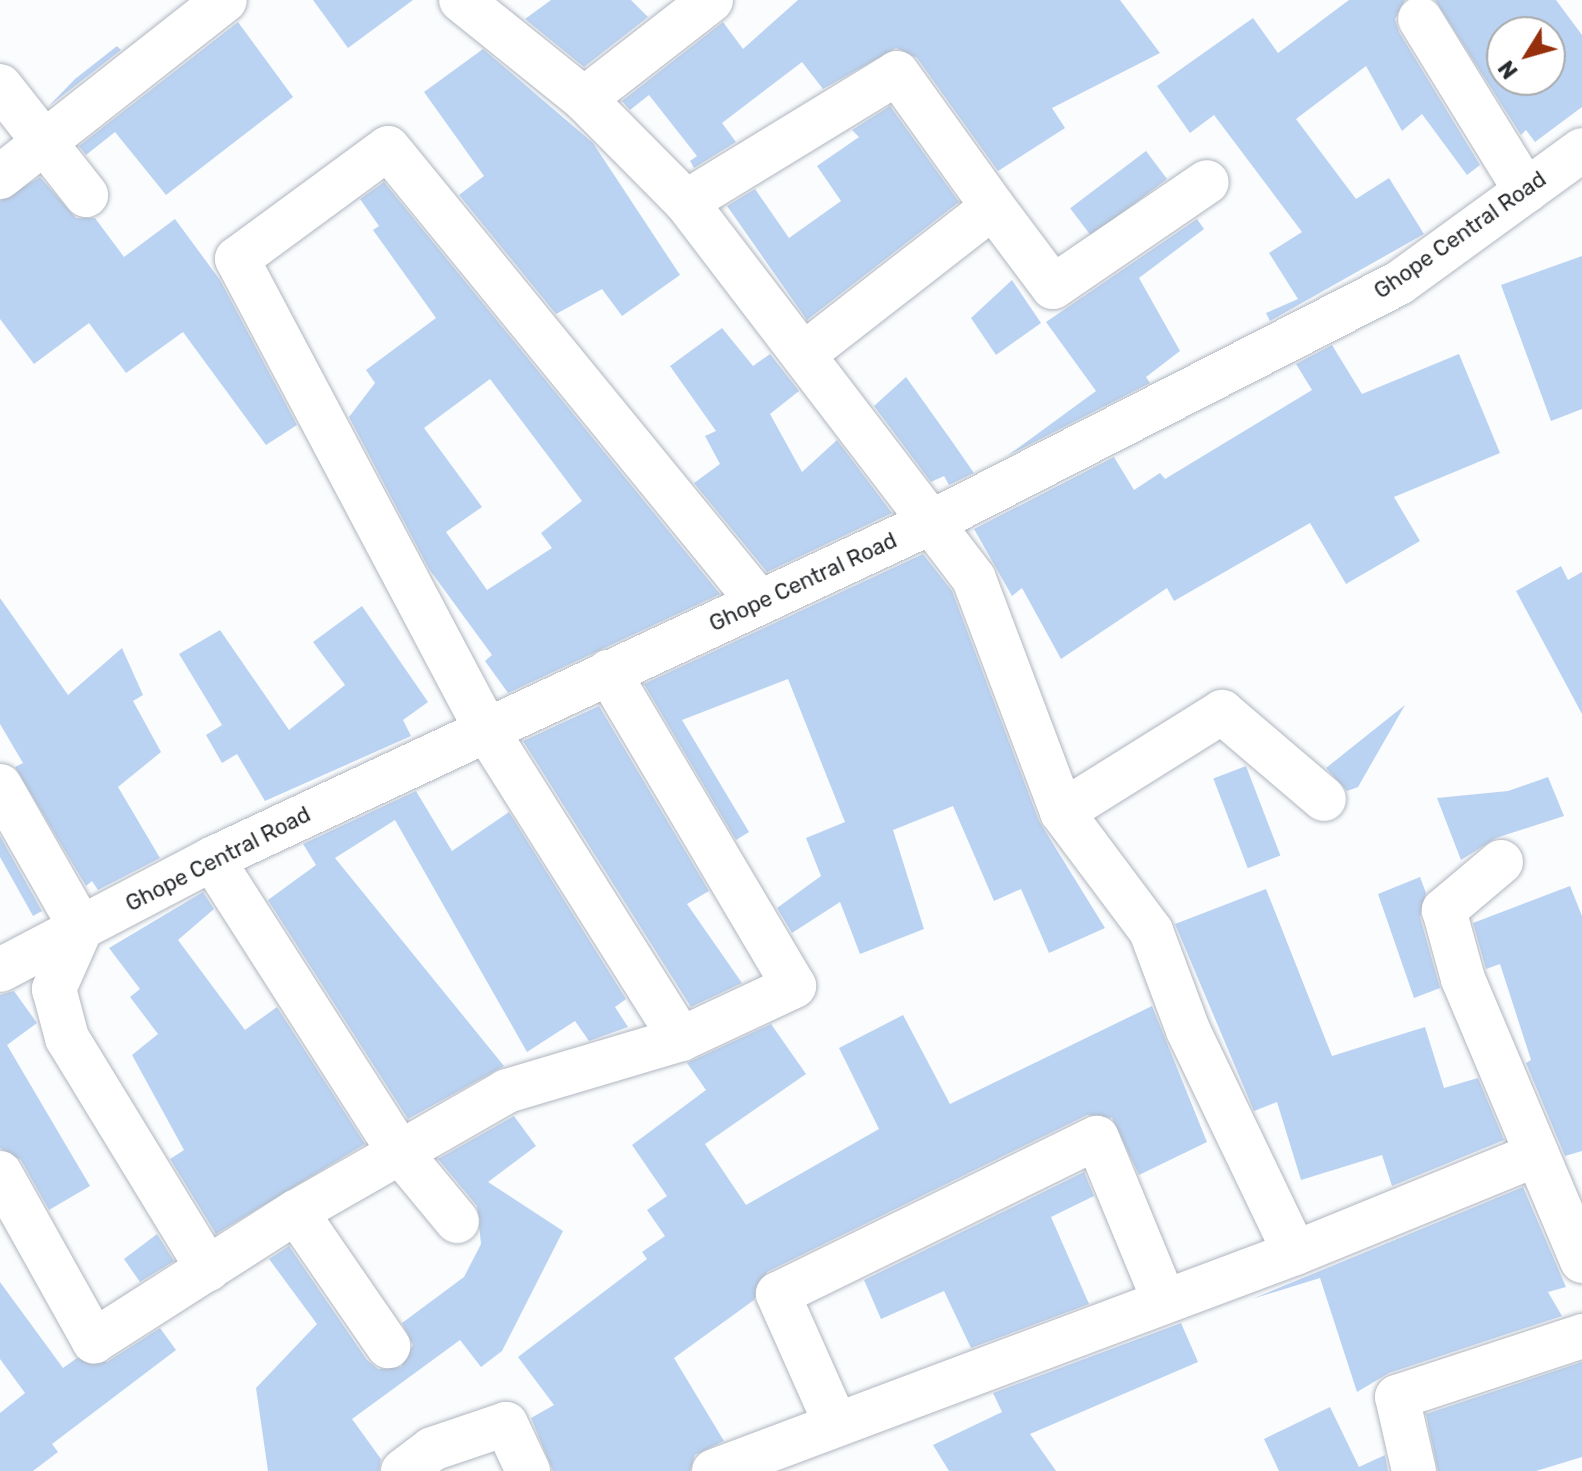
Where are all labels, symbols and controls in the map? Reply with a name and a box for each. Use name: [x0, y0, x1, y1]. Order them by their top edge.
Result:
north arrow: [1486, 16, 1566, 96]
text: N: [1492, 55, 1524, 84]
street label: Ghope Central Road: [1369, 166, 1551, 304]
street label: Ghope Central Road: [705, 527, 901, 637]
street label: Ghope Central Road: [121, 801, 315, 917]

